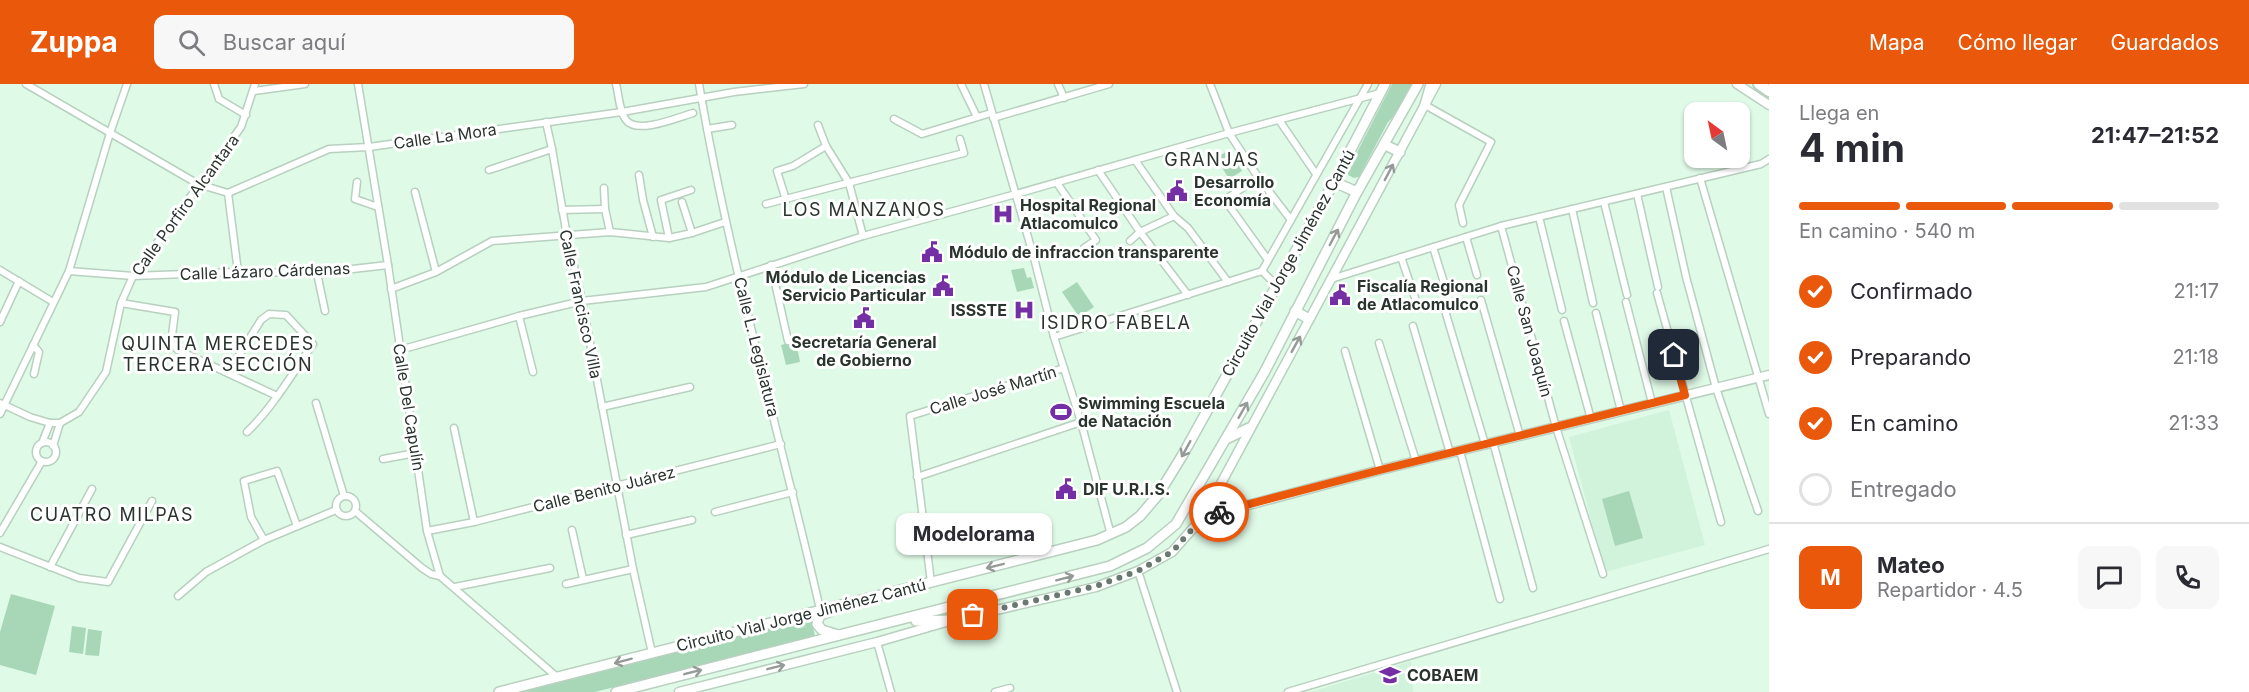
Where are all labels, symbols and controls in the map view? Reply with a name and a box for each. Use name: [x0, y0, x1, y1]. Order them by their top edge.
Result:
search box: [154, 15, 574, 69]
text: Zuppa: [30, 25, 118, 59]
icon: search: [175, 26, 208, 59]
text: Buscar aquí: [223, 29, 346, 55]
text: Mapa: [1869, 30, 1925, 55]
text: Cómo llegar: [1958, 30, 2077, 55]
text: Guardados: [2110, 30, 2219, 55]
text: Llega en: [1799, 101, 1879, 125]
north arrow: [1684, 102, 1750, 168]
map controls: [1684, 102, 1750, 168]
street label: Calle La Mora: [392, 119, 498, 153]
text: 21:47–21:52: [2091, 122, 2219, 148]
text: 4 min: [1799, 124, 1905, 171]
street label: Calle Porfiro Alcantara: [127, 130, 243, 280]
street label: Circuito Vial Jorge Jiménez Cantú: [1217, 146, 1359, 380]
district label: GRANJAS: [1164, 149, 1260, 170]
one-way arrow: [1384, 164, 1395, 182]
place label: Desarrollo Economía: [1194, 172, 1275, 210]
public building icon: Desarrollo Economía: [1165, 179, 1189, 203]
place label: Hospital Regional Atlacomulco: [1020, 195, 1156, 233]
district label: LOS MANZANOS: [783, 199, 945, 220]
hospital icon: Hospital Regional Atlacomulco: [991, 202, 1015, 226]
text: En camino · 540 m: [1799, 219, 1975, 243]
street label: Calle Francisco Villa: [555, 228, 607, 380]
one-way arrow: [1328, 228, 1340, 246]
public building icon: Módulo de infraccion transparente: [920, 240, 944, 264]
place label: Módulo de infraccion transparente: [949, 242, 1219, 262]
street label: Calle Lázaro Cárdenas: [180, 258, 350, 284]
street label: Calle San Joaquín: [1503, 263, 1557, 399]
place label: Módulo de Licencias Servicio Particular: [766, 267, 926, 305]
public building icon: Módulo de Licencias Servicio Particular: [931, 274, 955, 298]
street label: Calle L. Legislatura: [730, 275, 784, 419]
icon: check: [1799, 275, 1832, 308]
place label: Fiscalía Regional de Atlacomulco: [1357, 276, 1488, 314]
text: Confirmado: [1850, 278, 1973, 304]
text: 21:17: [2173, 279, 2219, 303]
public building icon: Fiscalía Regional de Atlacomulco: [1328, 283, 1352, 307]
hospital icon: ISSSTE: [1012, 298, 1036, 322]
place label: ISSSTE: [951, 300, 1007, 320]
public building icon: Secretaría General de Gobierno: [852, 306, 876, 330]
district label: ISIDRO FABELA: [1041, 312, 1191, 333]
pin: [1648, 329, 1699, 380]
place label: Secretaría General de Gobierno: [791, 332, 937, 370]
district label: QUINTA MERCEDES TERCERA SECCIÓN: [121, 333, 315, 375]
one-way arrow: [1290, 336, 1302, 353]
icon: home: [1657, 338, 1690, 371]
icon: check: [1799, 341, 1832, 374]
street label: Calle Del Capulín: [389, 342, 429, 472]
text: Preparando: [1850, 344, 1971, 370]
text: 21:18: [2172, 345, 2219, 369]
street label: Calle José Martín: [927, 361, 1059, 419]
place label: Swimming Escuela de Natación: [1078, 393, 1225, 431]
sports icon: Swimming Escuela de Natación: [1049, 400, 1073, 424]
one-way arrow: [1237, 402, 1249, 419]
icon: check: [1799, 407, 1832, 440]
text: En camino: [1850, 410, 1958, 436]
text: 21:33: [2168, 411, 2219, 435]
one-way arrow: [1180, 440, 1192, 457]
street label: Calle Benito Juárez: [531, 462, 677, 516]
text: Entregado: [1850, 476, 1957, 502]
public building icon: DIF U.R.I.S.: [1054, 477, 1078, 501]
place label: DIF U.R.I.S.: [1083, 479, 1170, 499]
courier: [1189, 482, 1249, 542]
icon: bike: [1203, 496, 1236, 529]
district label: CUATRO MILPAS: [30, 504, 194, 525]
callout: Modelorama: [895, 513, 1051, 555]
text: Modelorama: [913, 522, 1035, 546]
button: chat: [2078, 546, 2141, 609]
button: phone: [2156, 546, 2219, 609]
text: Mateo: [1877, 552, 1945, 578]
one-way arrow: [985, 560, 1004, 572]
text: M: [1820, 564, 1841, 590]
one-way arrow: [1055, 571, 1074, 583]
street label: Circuito Vial Jorge Jiménez Cantú: [674, 574, 928, 656]
text: Repartidor · 4.5: [1877, 578, 2023, 602]
pin: [947, 589, 998, 640]
icon: bag: [956, 598, 989, 631]
one-way arrow: [613, 655, 632, 667]
one-way arrow: [766, 661, 785, 673]
school or university icon: COBAEM: [1378, 663, 1402, 687]
place label: COBAEM: [1407, 665, 1478, 685]
one-way arrow: [683, 666, 702, 678]

